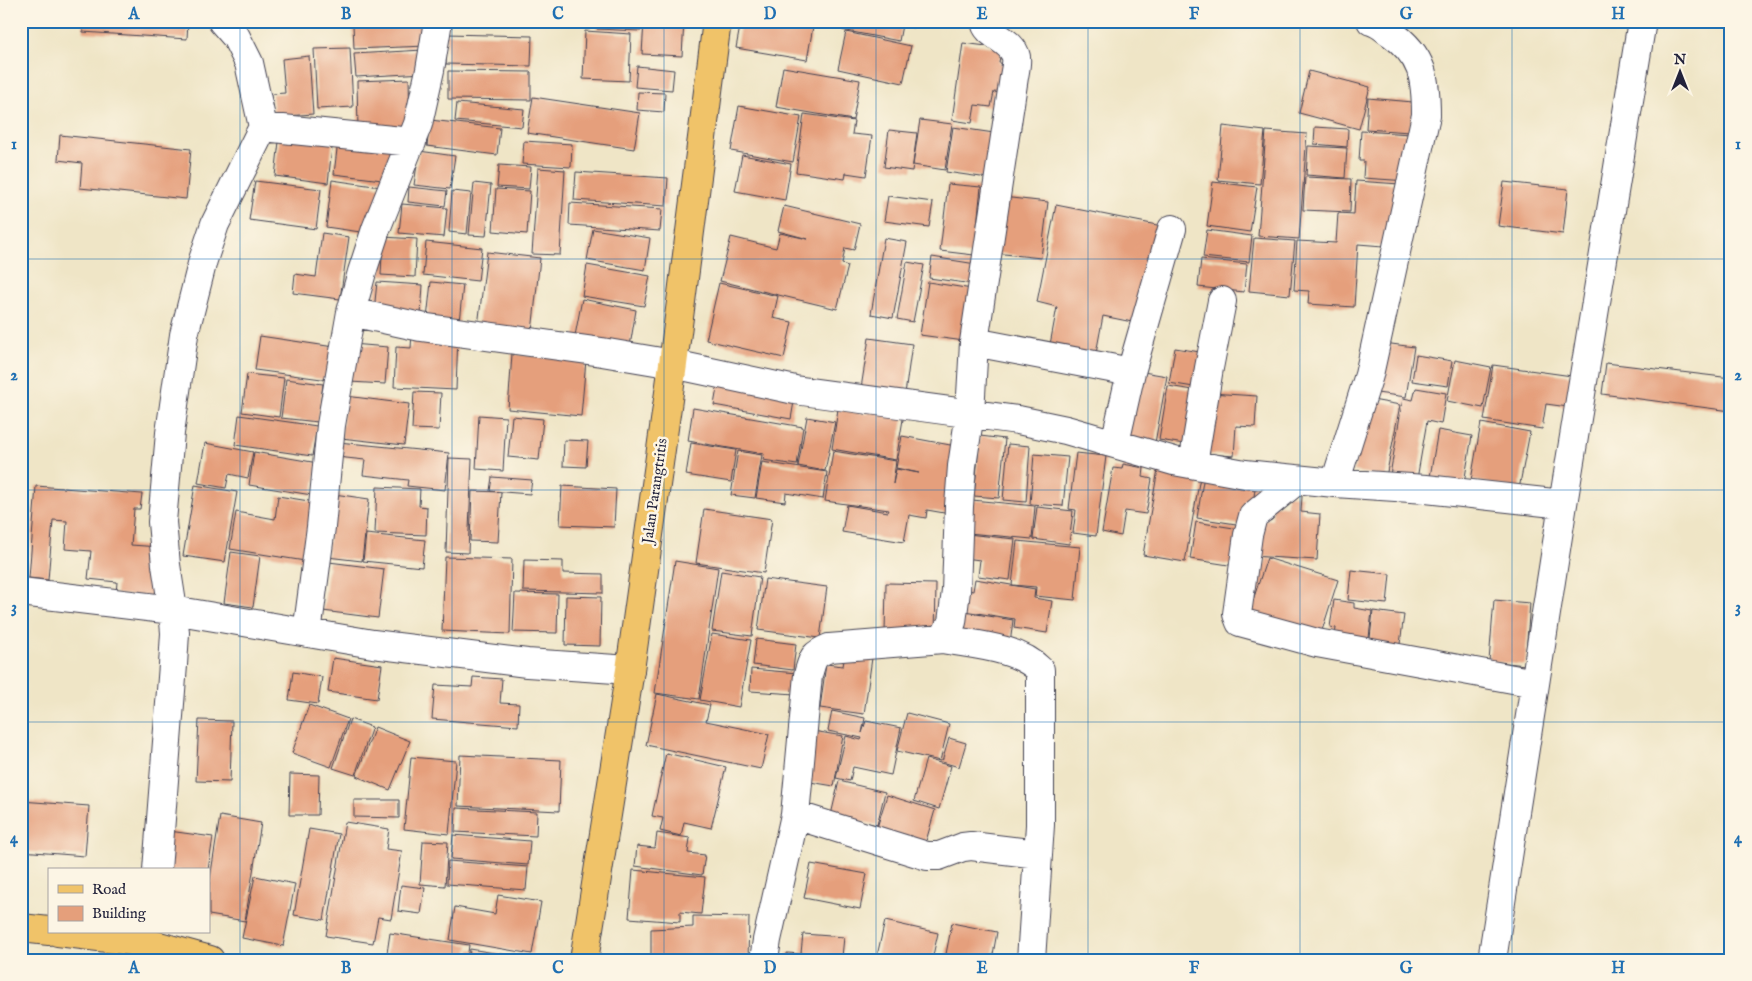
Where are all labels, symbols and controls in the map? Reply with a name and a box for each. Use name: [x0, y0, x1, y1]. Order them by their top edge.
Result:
text: A: [128, 5, 141, 25]
text: B: [341, 5, 352, 25]
text: C: [552, 5, 564, 25]
text: D: [764, 5, 777, 25]
text: E: [976, 5, 988, 25]
text: F: [1189, 5, 1200, 25]
text: G: [1400, 5, 1413, 25]
text: H: [1611, 5, 1625, 25]
north arrow: [1654, 48, 1704, 98]
text: N: [1673, 51, 1686, 69]
text: 1: [11, 135, 17, 155]
text: 1: [1735, 135, 1741, 155]
text: 2: [10, 366, 18, 386]
text: 2: [1734, 366, 1742, 386]
street label: Jalan Parangtritis: [638, 437, 672, 547]
text: 3: [11, 598, 17, 618]
text: 3: [1735, 598, 1741, 618]
text: 4: [10, 829, 19, 849]
text: 4: [1734, 829, 1743, 849]
legend: [48, 868, 210, 934]
text: Road: [92, 880, 127, 899]
text: Building: [92, 904, 147, 923]
text: A: [128, 959, 141, 979]
text: B: [341, 959, 352, 979]
text: C: [552, 959, 564, 979]
text: D: [764, 959, 777, 979]
text: E: [976, 959, 988, 979]
text: F: [1189, 959, 1200, 979]
text: G: [1400, 959, 1413, 979]
text: H: [1611, 959, 1625, 979]

